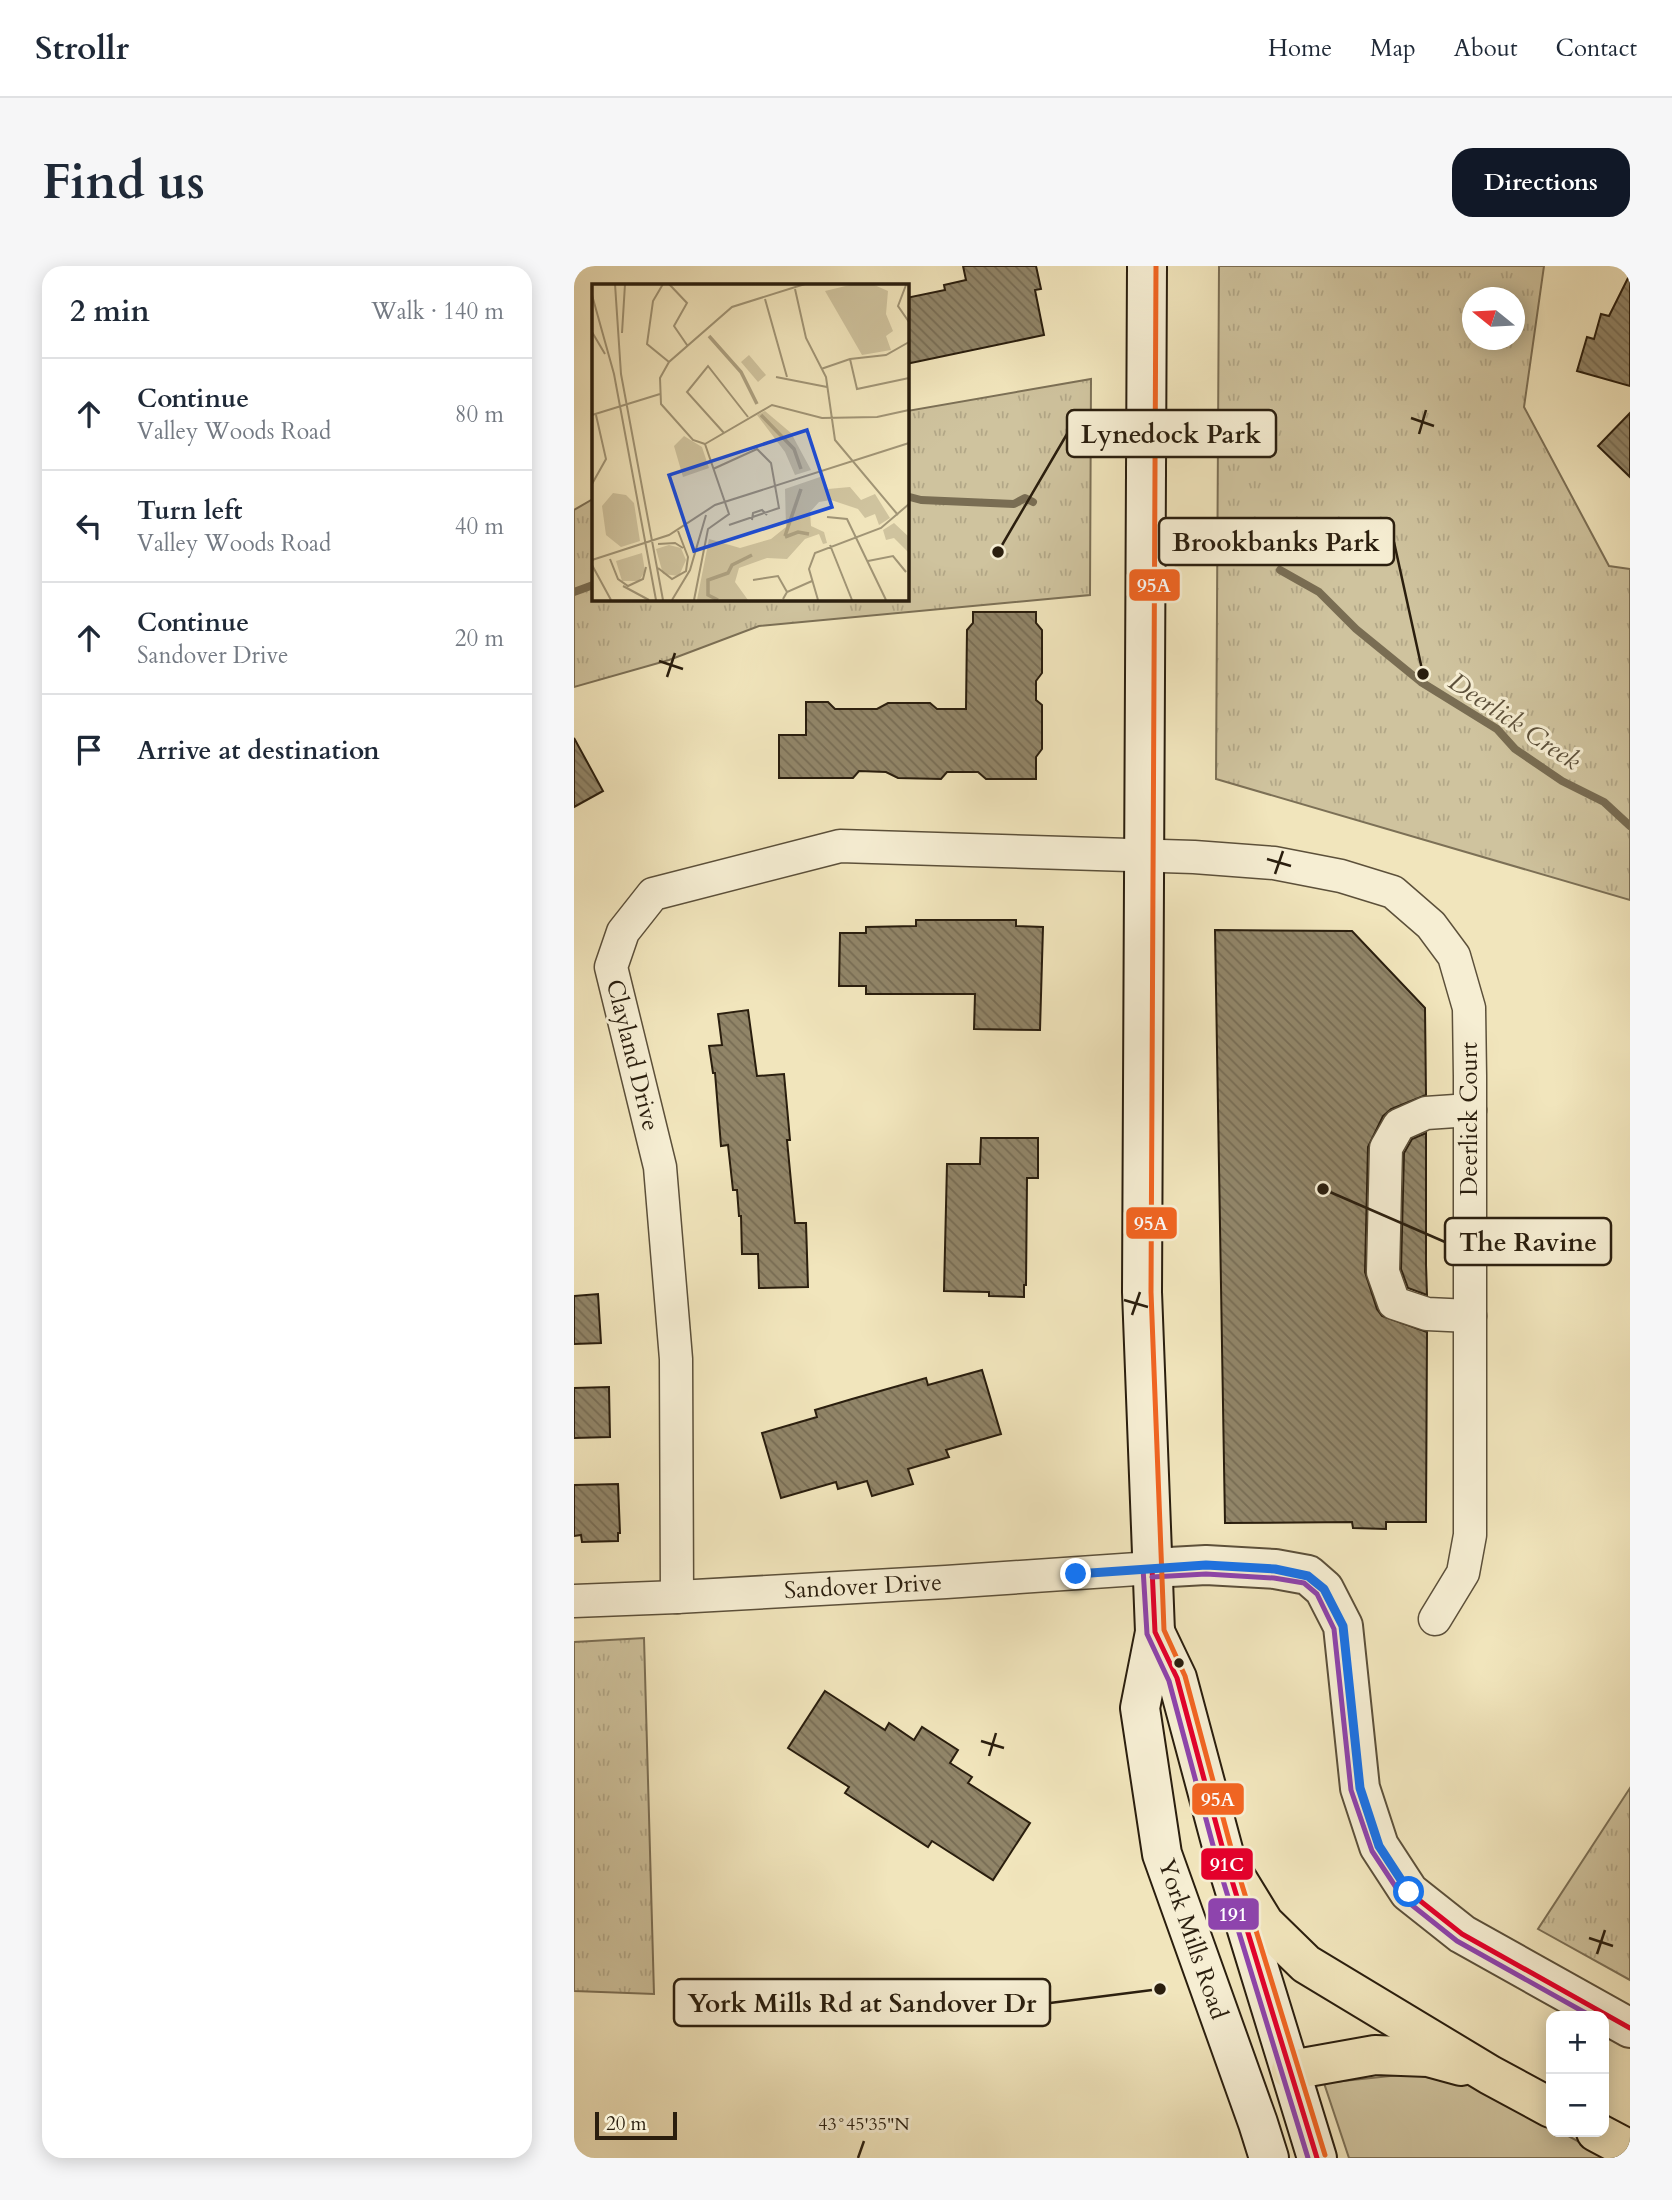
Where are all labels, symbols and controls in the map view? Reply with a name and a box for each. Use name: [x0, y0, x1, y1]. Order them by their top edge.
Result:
text: Strollr: [35, 26, 129, 71]
text: Home: [1268, 32, 1332, 65]
text: Map: [1370, 32, 1416, 65]
text: About: [1454, 32, 1518, 65]
text: Contact: [1556, 32, 1637, 65]
button: Directions: [1452, 148, 1630, 217]
text: Find us: [42, 149, 205, 216]
inset map: [592, 284, 908, 600]
north arrow: [1462, 287, 1525, 350]
text: 2 min: [70, 291, 150, 332]
text: Walk · 140 m: [371, 296, 504, 327]
text: Continue: [137, 381, 249, 416]
icon: ahead: [70, 395, 108, 433]
text: 80 m: [455, 399, 504, 430]
callout: Lynedock Park: [1067, 410, 1276, 457]
text: Valley Woods Road: [137, 416, 331, 447]
text: Lynedock Park: [1081, 417, 1262, 452]
text: Turn left: [137, 493, 242, 528]
icon: left: [70, 507, 108, 545]
text: 40 m: [455, 511, 504, 542]
callout: Brookbanks Park: [1159, 518, 1394, 565]
text: Brookbanks Park: [1172, 525, 1381, 560]
text: Valley Woods Road: [137, 528, 331, 559]
line badge: 95A: [1128, 568, 1181, 602]
text: 95A: [1137, 573, 1172, 599]
text: Continue: [137, 605, 249, 640]
icon: ahead: [70, 619, 108, 657]
text: 20 m: [455, 623, 504, 654]
text: Sandover Drive: [137, 640, 288, 671]
water label: Deerlick Creek: [1442, 664, 1588, 779]
icon: arrive: [70, 731, 108, 769]
text: Arrive at destination: [137, 733, 380, 768]
street label: Clayland Drive: [598, 976, 667, 1134]
street label: Deerlick Court: [1453, 1042, 1486, 1196]
line badge: 95A: [1125, 1206, 1178, 1240]
text: 95A: [1134, 1211, 1169, 1237]
callout: The Ravine: [1445, 1218, 1611, 1265]
text: The Ravine: [1459, 1225, 1597, 1260]
route end: [1060, 1558, 1091, 1589]
street label: Sandover Drive: [783, 1566, 943, 1607]
unlabelled marker: [1172, 1656, 1186, 1670]
line badge: 95A: [1191, 1782, 1245, 1816]
text: 95A: [1201, 1787, 1236, 1813]
line badge: 91C: [1200, 1847, 1254, 1881]
text: 91C: [1210, 1852, 1244, 1878]
street label: York Mills Road: [1150, 1855, 1235, 2024]
route start: [1393, 1876, 1424, 1907]
line badge: 191: [1207, 1897, 1260, 1931]
text: 191: [1218, 1902, 1248, 1928]
callout: York Mills Rd at Sandover Dr: [674, 1979, 1050, 2026]
text: York Mills Rd at Sandover Dr: [688, 1986, 1037, 2021]
map controls: [1546, 2011, 1609, 2137]
button: +: [1546, 2011, 1609, 2074]
button: −: [1546, 2074, 1609, 2137]
scale bar: [595, 2109, 677, 2141]
text: 20 m: [606, 2111, 647, 2137]
text: 43°45'35"N: [818, 2112, 910, 2137]

